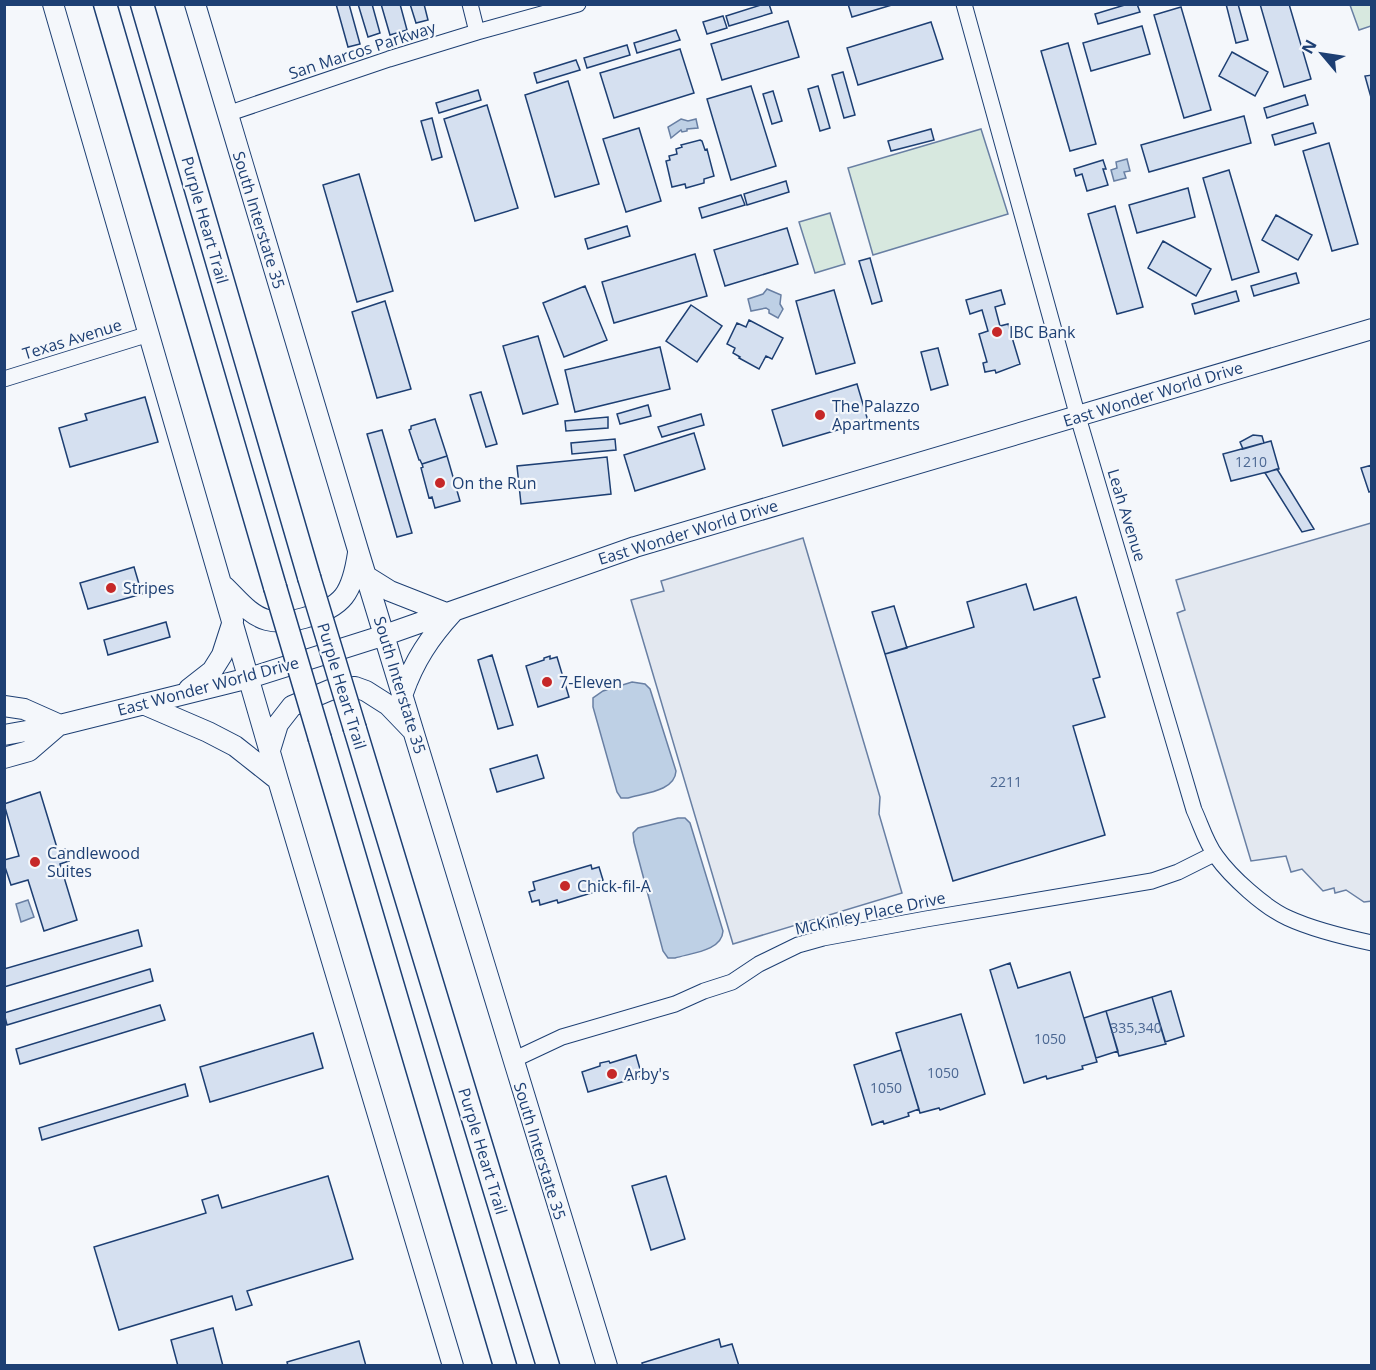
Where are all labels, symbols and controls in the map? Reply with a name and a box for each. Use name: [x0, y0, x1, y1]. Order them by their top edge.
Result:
street label: San Marcos Parkway: [286, 16, 439, 84]
north arrow: [1292, 24, 1352, 84]
text: N: [1296, 36, 1322, 58]
street label: South Interstate 35: [228, 149, 290, 291]
street label: Purple Heart Trail: [176, 154, 234, 286]
street label: Texas Avenue: [20, 313, 124, 365]
place label: IBC Bank: [1009, 321, 1076, 343]
marker: IBC Bank: [990, 325, 1004, 339]
street label: East Wonder World Drive: [1060, 356, 1246, 432]
place label: The Palazzo Apartments: [832, 395, 920, 435]
marker: The Palazzo Apartments: [813, 408, 827, 422]
house number: 1210: [1235, 452, 1267, 471]
street label: Leah Avenue: [1102, 466, 1152, 564]
place label: On the Run: [452, 472, 537, 494]
marker: On the Run: [433, 476, 447, 490]
street label: East Wonder World Drive: [595, 494, 781, 570]
place label: Stripes: [123, 577, 174, 599]
marker: Stripes: [104, 581, 118, 595]
street label: South Interstate 35: [369, 614, 431, 756]
street label: Purple Heart Trail: [312, 620, 372, 752]
street label: East Wonder World Drive: [115, 651, 301, 721]
place label: 7-Eleven: [559, 671, 622, 693]
marker: 7-Eleven: [540, 675, 554, 689]
house number: 2211: [990, 772, 1022, 791]
place label: Candlewood Suites: [47, 842, 140, 882]
marker: Candlewood Suites: [28, 855, 42, 869]
place label: Chick-fil-A: [577, 875, 652, 897]
marker: Chick-fil-A: [558, 879, 572, 893]
street label: McKinley Place Drive: [793, 886, 947, 940]
house number: 335,340: [1110, 1018, 1162, 1037]
house number: 1050: [1034, 1029, 1066, 1048]
place label: Arby's: [624, 1063, 670, 1085]
house number: 1050: [927, 1063, 959, 1082]
marker: Arby's: [605, 1067, 619, 1081]
house number: 1050: [870, 1078, 902, 1097]
street label: South Interstate 35: [509, 1080, 571, 1222]
street label: Purple Heart Trail: [453, 1085, 513, 1217]

